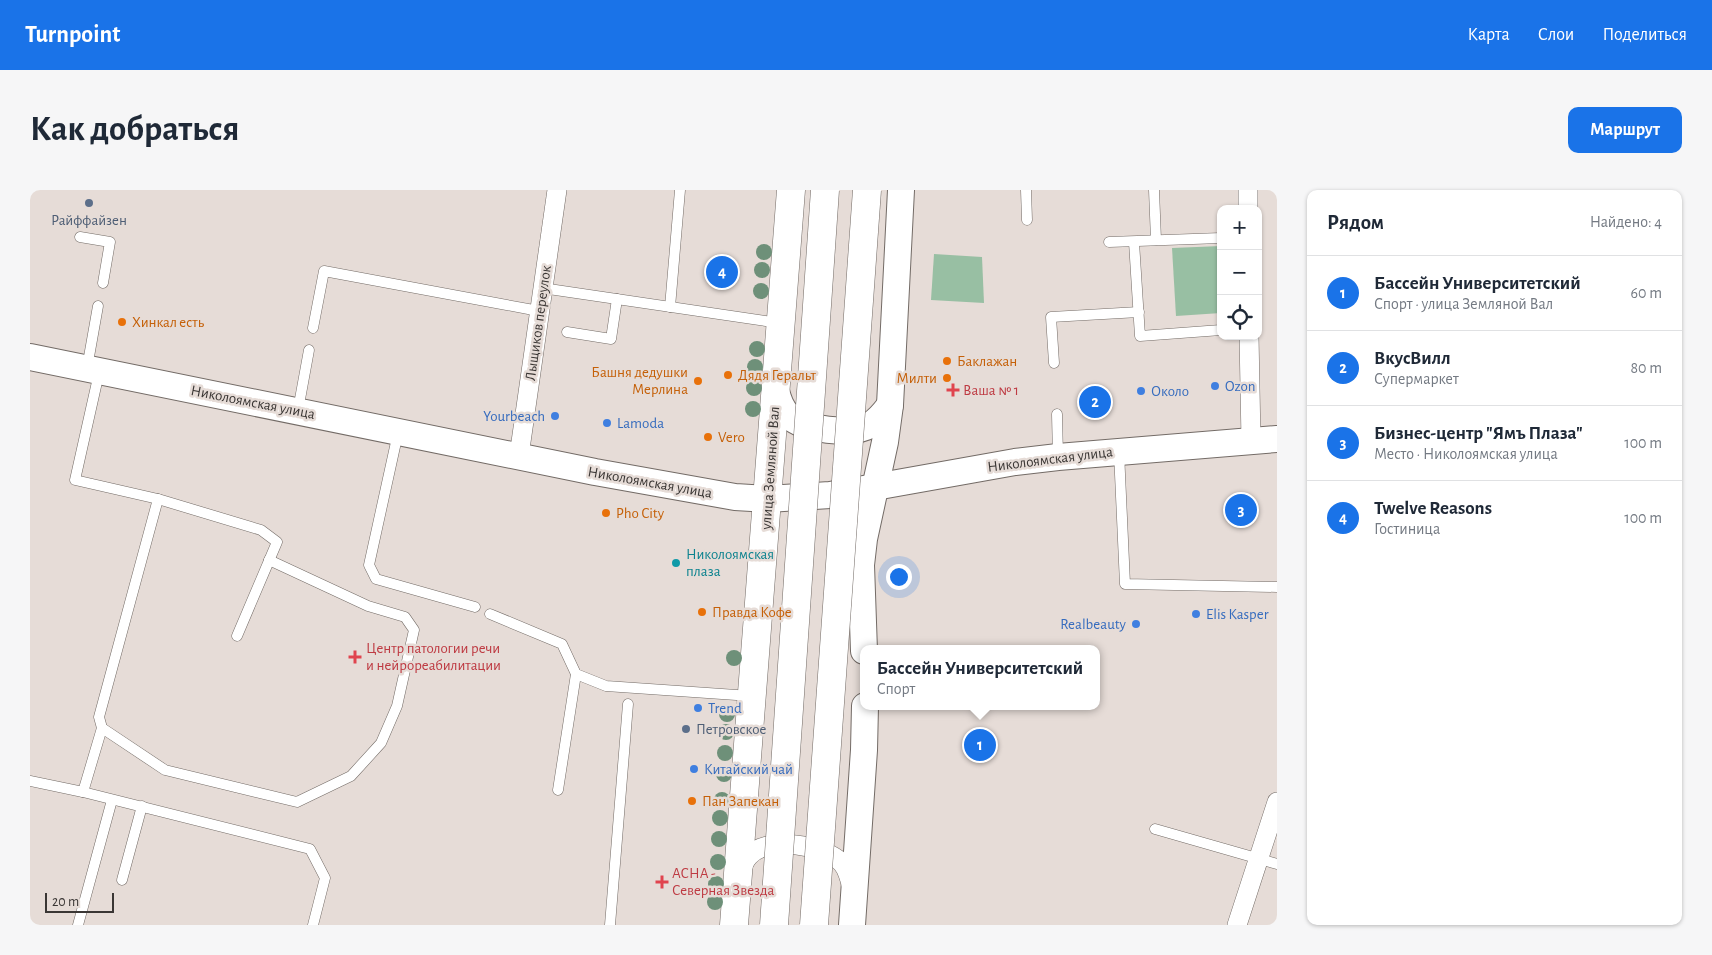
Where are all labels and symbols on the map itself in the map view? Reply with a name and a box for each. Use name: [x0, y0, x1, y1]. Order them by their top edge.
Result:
marker: Райффайзен: [83, 197, 95, 209]
place label: Райффайзен: [51, 213, 127, 228]
pin: 4: [706, 253, 738, 291]
street label: Лыщиков переулок: [523, 264, 554, 382]
place label: Хинкал есть: [132, 315, 205, 330]
marker: Хинкал есть: [116, 316, 128, 328]
place label: Баклажан: [957, 354, 1017, 369]
marker: Баклажан: [941, 355, 953, 367]
place label: Башня дедушки Мерлина: [591, 365, 688, 397]
place label: Дядя Геральт: [738, 368, 817, 383]
marker: Дядя Геральт: [722, 369, 734, 381]
place label: Милти: [897, 371, 937, 386]
marker: Милти: [941, 372, 953, 384]
marker: Башня дедушки Мерлина: [692, 375, 704, 387]
place label: Ozon: [1225, 379, 1255, 394]
marker: Ozon: [1209, 380, 1221, 392]
street label: Николоямская улица: [189, 383, 317, 422]
place label: Ваша № 1: [963, 383, 1019, 398]
pin: 2: [1079, 383, 1111, 421]
marker: Ваша № 1: [947, 384, 959, 396]
place label: Около: [1151, 384, 1189, 399]
marker: Около: [1135, 385, 1147, 397]
street label: улица Земляной Вал: [759, 406, 782, 531]
place label: Yourbeach: [483, 409, 545, 424]
marker: Yourbeach: [549, 410, 561, 422]
place label: Lamoda: [617, 416, 664, 431]
marker: Lamoda: [601, 417, 613, 429]
place label: Vero: [718, 430, 745, 445]
marker: Vero: [702, 431, 714, 443]
street label: Николоямская улица: [986, 444, 1114, 475]
street label: Николоямская улица: [586, 464, 714, 501]
pin: 3: [1225, 491, 1257, 529]
place label: Pho City: [616, 506, 665, 521]
marker: Pho City: [600, 507, 612, 519]
place label: Николоямская плаза: [686, 547, 774, 579]
marker: Николоямская плаза: [670, 557, 682, 569]
your location: [886, 564, 912, 590]
place label: Правда Кофе: [712, 605, 792, 620]
marker: Правда Кофе: [696, 606, 708, 618]
place label: Elis Kasper: [1206, 607, 1269, 622]
marker: Elis Kasper: [1190, 608, 1202, 620]
place label: Realbeauty: [1060, 617, 1127, 632]
marker: Realbeauty: [1130, 618, 1142, 630]
place label: Центр патологии речи и нейрореабилитации: [366, 641, 501, 673]
marker: Центр патологии речи и нейрореабилитации: [348, 650, 362, 664]
place label: Trend: [708, 701, 742, 716]
marker: Trend: [692, 702, 704, 714]
place label: Петровское: [696, 722, 766, 737]
marker: Петровское: [680, 723, 692, 735]
pin: 1: [964, 726, 996, 764]
place label: Китайский чай: [704, 762, 793, 777]
marker: Китайский чай: [688, 763, 700, 775]
place label: Пан Запекан: [702, 794, 779, 809]
marker: Пан Запекан: [686, 795, 698, 807]
place label: АСНА - Северная Звезда: [672, 866, 775, 898]
marker: АСНА - Северная Звезда: [656, 876, 668, 888]
scale bar: [45, 890, 114, 913]

